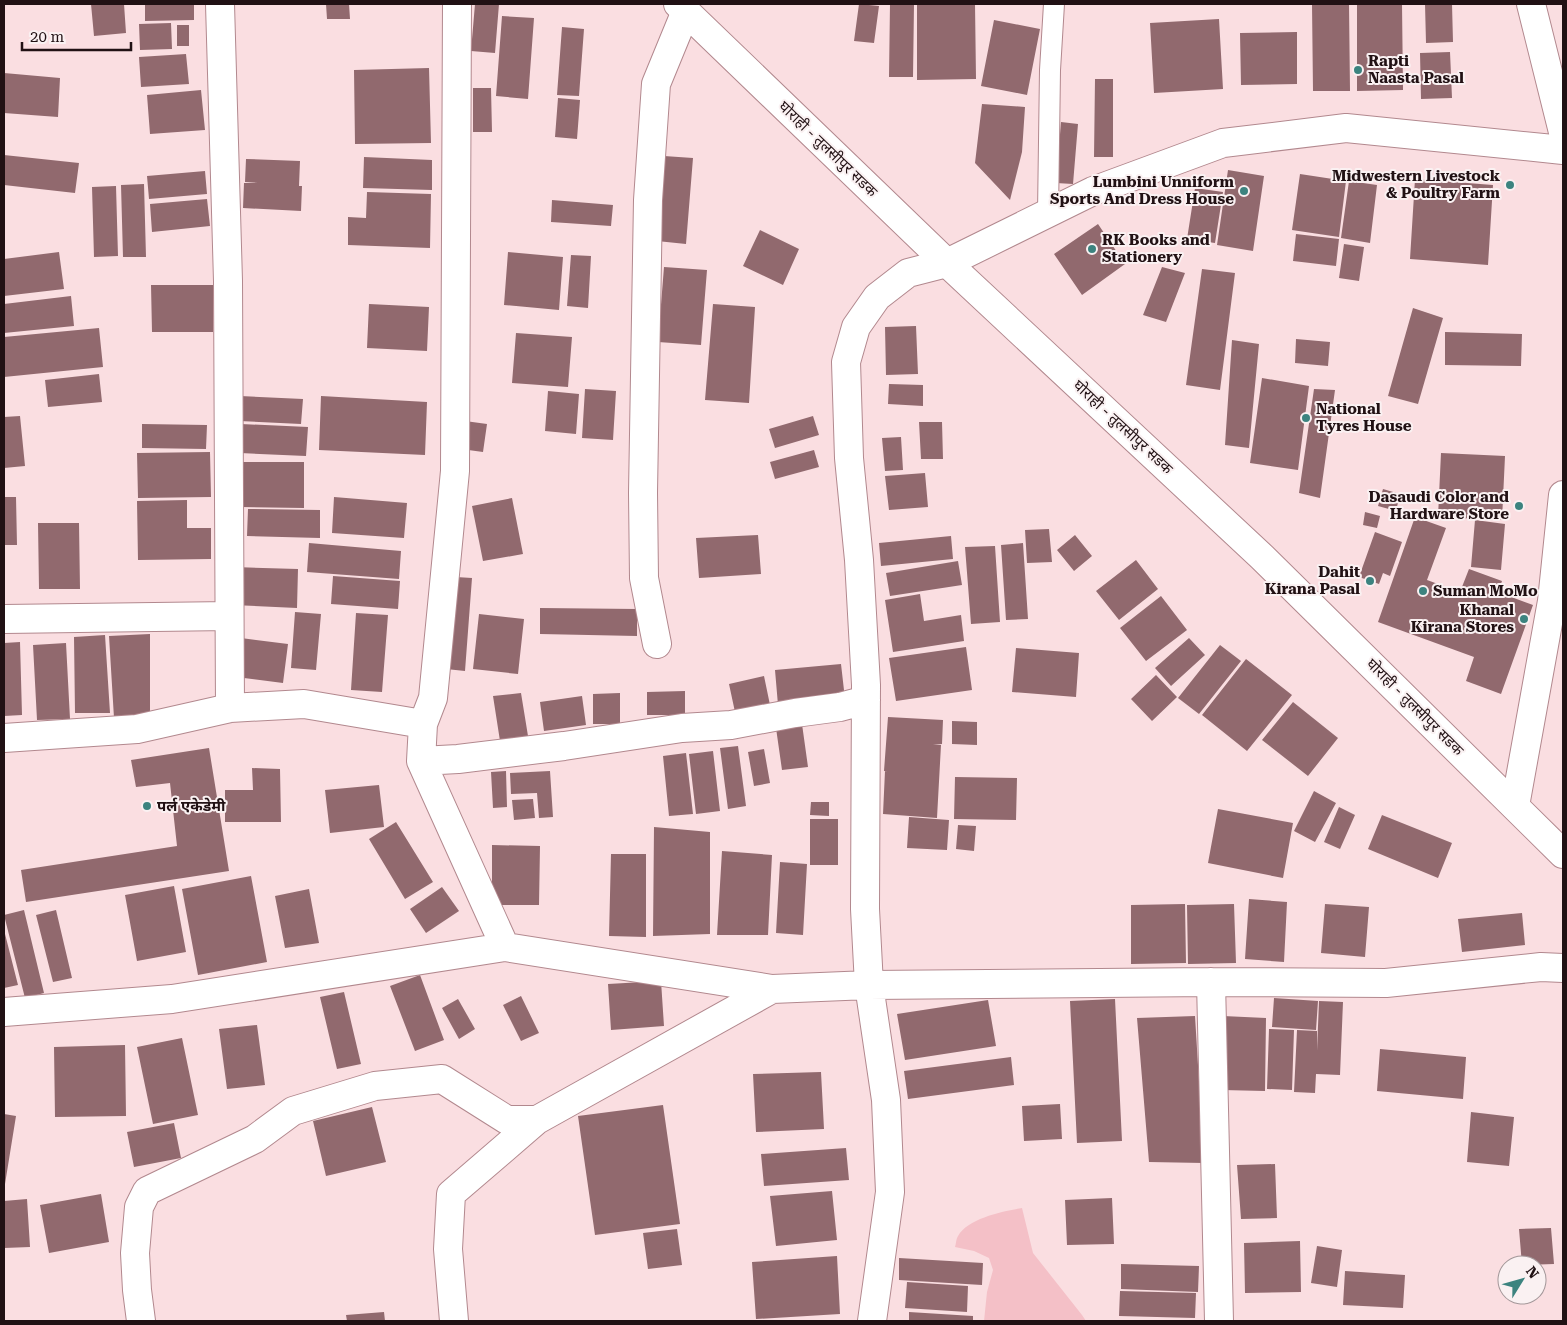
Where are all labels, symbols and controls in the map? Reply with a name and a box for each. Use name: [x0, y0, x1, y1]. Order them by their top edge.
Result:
scale bar: [22, 20, 131, 52]
text: 20 m: [30, 28, 65, 46]
place label: Rapti Naasta Pasal: [1368, 52, 1464, 87]
marker: Rapti Naasta Pasal: [1352, 64, 1364, 76]
street label: घोराही - तुलसीपुर सडक: [774, 97, 881, 202]
place label: Midwestern Livestock & Poultry Farm: [1332, 167, 1501, 202]
place label: Lumbini Unniform Sports And Dress House: [1050, 173, 1235, 208]
marker: Midwestern Livestock & Poultry Farm: [1504, 179, 1516, 191]
marker: Lumbini Unniform Sports And Dress House: [1238, 185, 1250, 197]
place label: RK Books and Stationery: [1102, 231, 1210, 266]
marker: RK Books and Stationery: [1086, 243, 1098, 255]
street label: घोराही - तुलसीपुर सडक: [1069, 376, 1177, 479]
place label: National Tyres House: [1316, 400, 1412, 435]
marker: National Tyres House: [1300, 412, 1312, 424]
place label: Dasaudi Color and Hardware Store: [1369, 488, 1509, 523]
marker: Dasaudi Color and Hardware Store: [1513, 500, 1525, 512]
place label: Dahit Kirana Pasal: [1265, 563, 1360, 598]
marker: Dahit Kirana Pasal: [1364, 575, 1376, 587]
place label: Suman MoMo: [1433, 582, 1538, 600]
marker: Suman MoMo: [1417, 585, 1429, 597]
place label: Khanal Kirana Stores: [1411, 601, 1514, 636]
marker: Khanal Kirana Stores: [1518, 613, 1530, 625]
street label: घोराही - तुलसीपुर सडक: [1362, 655, 1468, 760]
place label: पर्ल एकेडेमी: [157, 797, 226, 815]
marker: पर्ल एकेडेमी: [141, 800, 153, 812]
north arrow: [1497, 1255, 1547, 1305]
text: N: [1523, 1263, 1542, 1281]

